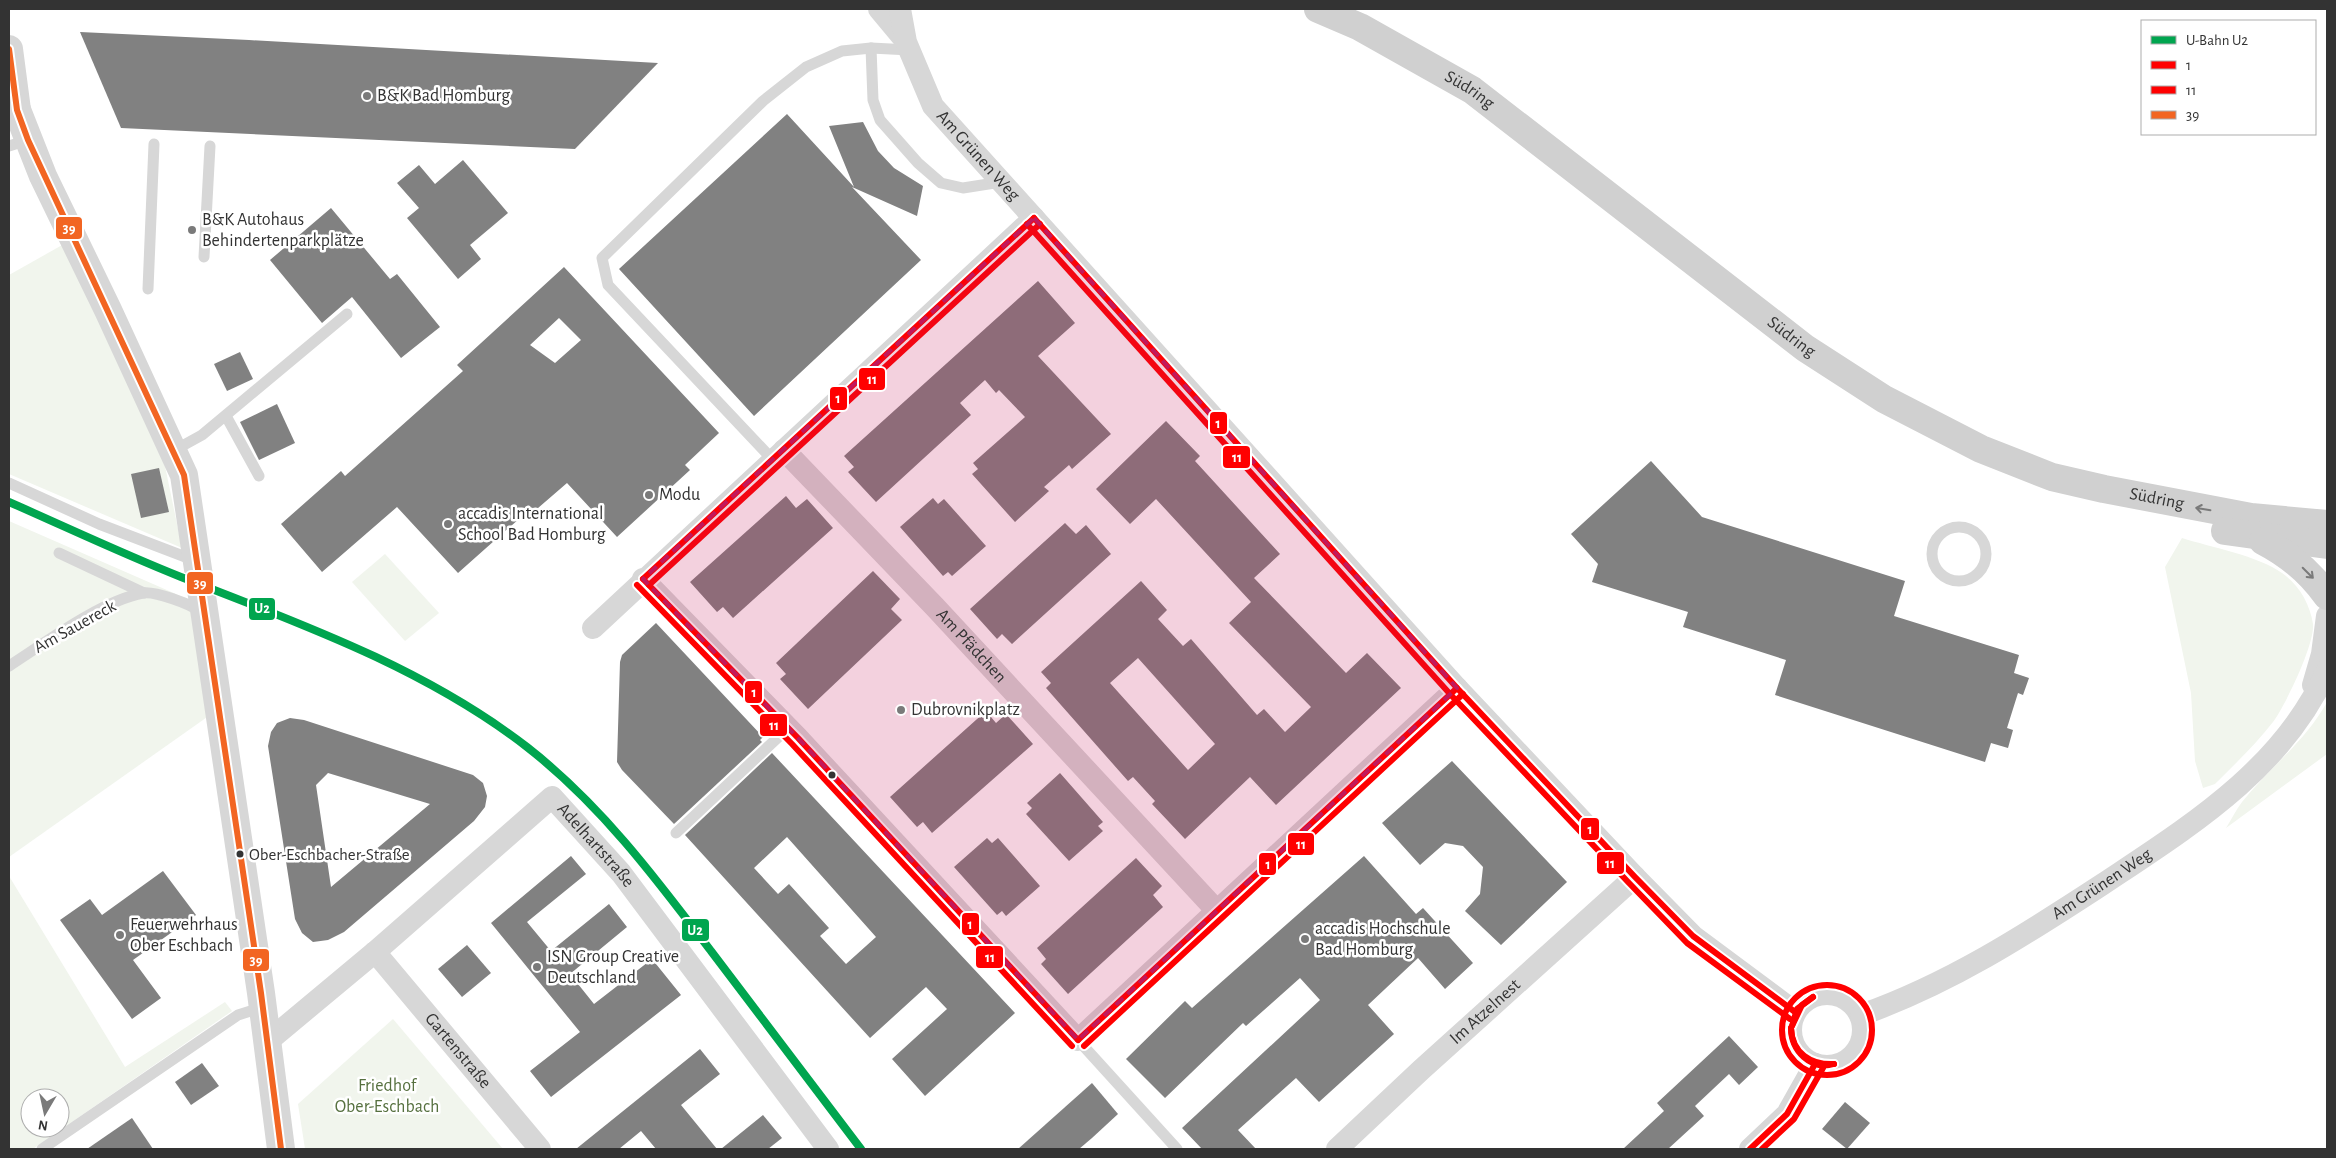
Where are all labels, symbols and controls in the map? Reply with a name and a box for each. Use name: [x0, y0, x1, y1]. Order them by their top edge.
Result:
legend: [2141, 20, 2316, 135]
text: U-Bahn U2: [2186, 33, 2248, 48]
text: 1: [2186, 58, 2191, 73]
street label: Südring: [1442, 68, 1498, 113]
text: 11: [2186, 83, 2196, 98]
place label: B&K Bad Homburg: [377, 87, 510, 105]
marker: B&K Bad Homburg: [361, 90, 373, 102]
street label: Am Grünen Weg: [933, 107, 1023, 205]
text: 39: [2186, 108, 2199, 123]
place label: B&K Autohaus Behindertenparkplätze: [202, 211, 364, 250]
line badge: 39: [55, 216, 83, 240]
text: 39: [63, 222, 76, 236]
marker: B&K Autohaus Behindertenparkplätze: [186, 224, 198, 236]
street label: Südring: [1764, 313, 1819, 361]
line badge: 11: [858, 367, 886, 391]
text: 11: [867, 373, 877, 387]
line badge: 1: [829, 386, 848, 411]
text: 1: [835, 392, 841, 406]
line badge: 1: [1209, 411, 1228, 435]
text: 1: [1215, 417, 1221, 431]
line badge: 11: [1222, 445, 1251, 469]
text: 11: [1232, 451, 1242, 465]
street label: Südring: [2128, 485, 2186, 513]
place label: Modu: [659, 486, 700, 504]
marker: Modu: [643, 489, 655, 501]
one-way arrow: [2195, 503, 2211, 513]
place label: accadis International School Bad Homburg: [458, 505, 606, 544]
marker: accadis International School Bad Homburg: [442, 518, 454, 530]
one-way arrow: [2302, 567, 2314, 579]
line badge: 39: [186, 571, 214, 595]
text: 39: [194, 577, 207, 591]
street label: Am Sauereck: [31, 597, 120, 657]
line badge: U2: [248, 597, 276, 621]
text: U2: [254, 602, 270, 616]
street label: Am Pfädchen: [933, 605, 1010, 687]
line badge: 1: [744, 680, 763, 704]
text: 1: [751, 686, 757, 700]
place label: Dubrovnikplatz: [911, 701, 1020, 719]
marker: Dubrovnikplatz: [895, 704, 907, 716]
line badge: 11: [759, 713, 788, 737]
text: 11: [769, 719, 779, 733]
unlabelled marker: [827, 770, 837, 780]
street label: Adelhartstraße: [554, 800, 637, 891]
line badge: 1: [1580, 817, 1600, 841]
text: 1: [1587, 823, 1593, 837]
line badge: 11: [1287, 832, 1315, 856]
text: 11: [1296, 838, 1306, 852]
street label: Am Grünen Weg: [2049, 845, 2155, 923]
place label: Ober-Eschbacher-Straße: [249, 846, 410, 863]
marker: Ober-Eschbacher-Straße: [235, 849, 245, 859]
line badge: 11: [1596, 851, 1625, 875]
line badge: 1: [1258, 852, 1277, 876]
text: 11: [1605, 857, 1615, 871]
text: 1: [1265, 858, 1271, 872]
line badge: 1: [961, 912, 980, 936]
place label: Feuerwehrhaus Ober Eschbach: [130, 916, 238, 955]
line badge: U2: [681, 918, 710, 942]
text: 1: [967, 918, 973, 932]
place label: accadis Hochschule Bad Homburg: [1315, 920, 1451, 959]
text: U2: [687, 924, 703, 938]
marker: Feuerwehrhaus Ober Eschbach: [114, 929, 126, 941]
marker: accadis Hochschule Bad Homburg: [1299, 933, 1311, 945]
line badge: 11: [975, 945, 1004, 969]
line badge: 39: [242, 948, 270, 972]
place label: ISN Group Creative Deutschland: [547, 948, 679, 987]
text: 11: [985, 951, 995, 965]
text: 39: [250, 954, 263, 968]
marker: ISN Group Creative Deutschland: [531, 961, 543, 973]
street label: Im Atzelnest: [1447, 976, 1524, 1048]
street label: Gartenstraße: [421, 1010, 494, 1092]
park label: Friedhof Ober-Eschbach: [335, 1077, 439, 1116]
north arrow: [20, 1088, 70, 1138]
text: N: [37, 1117, 49, 1133]

